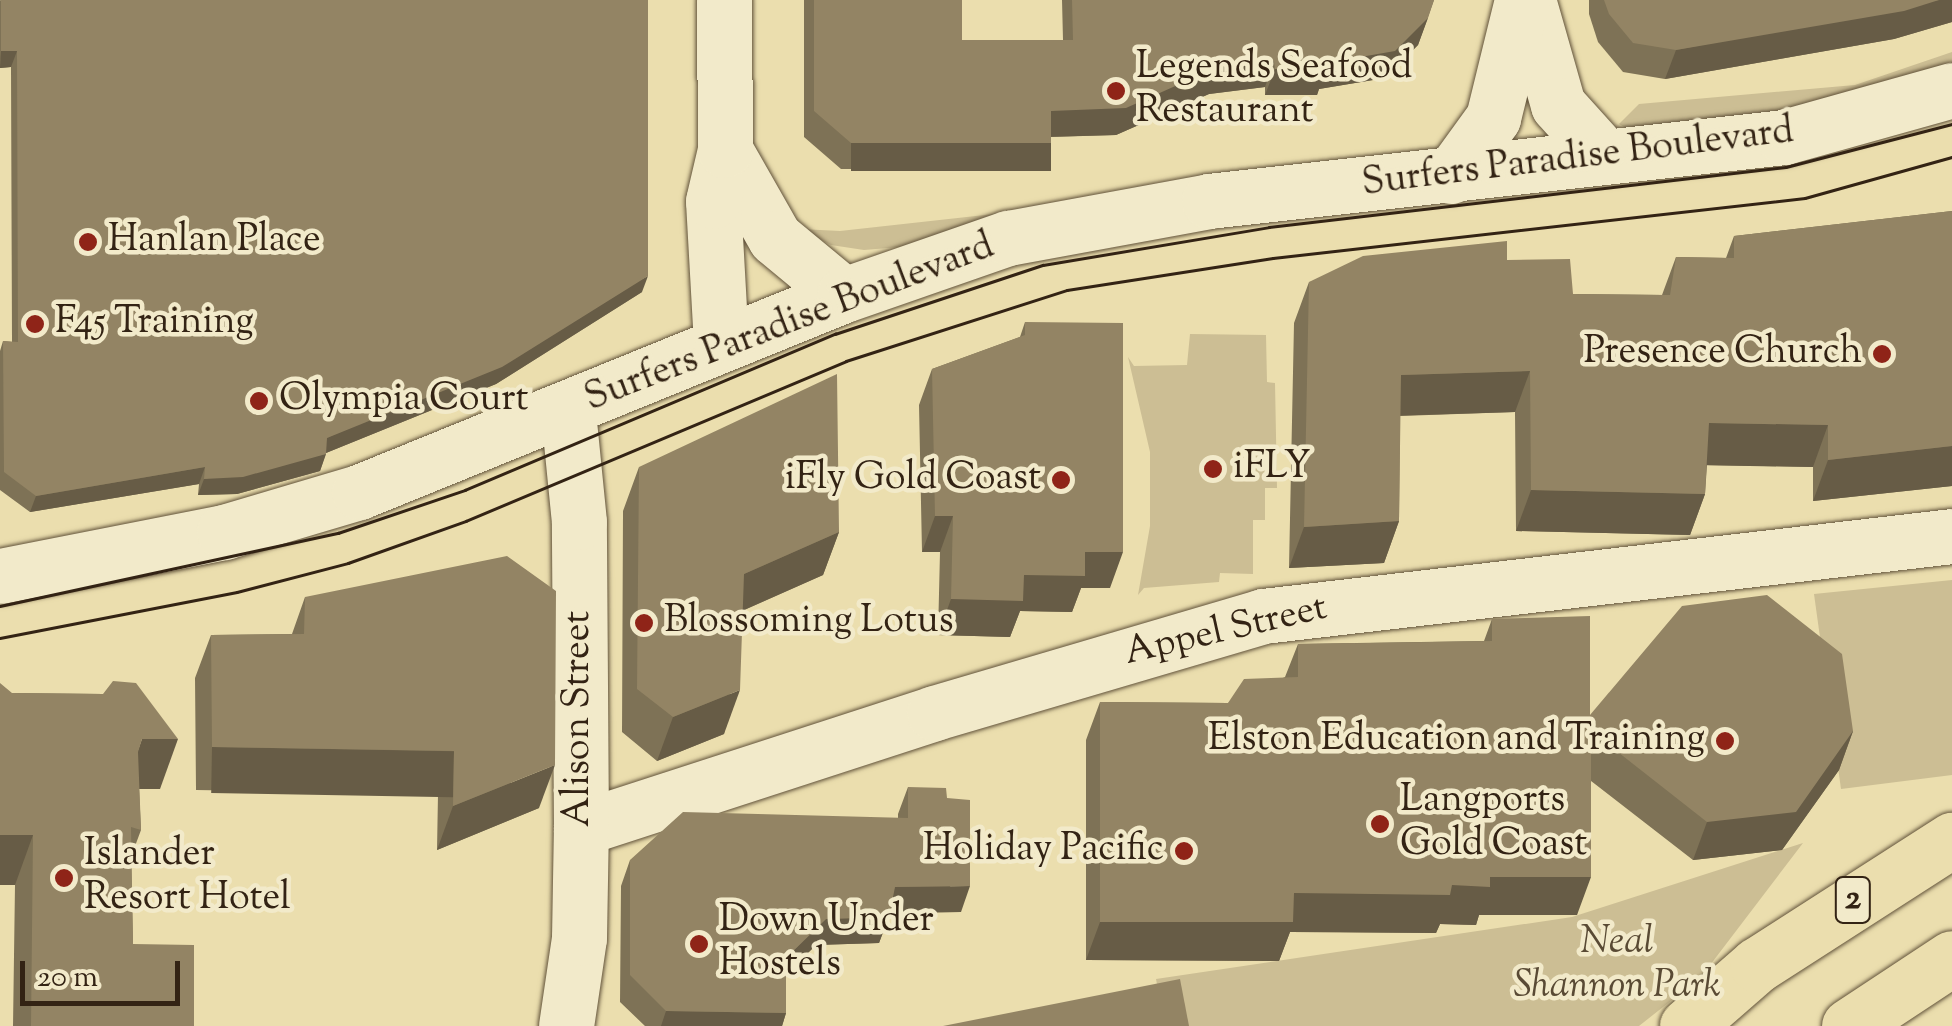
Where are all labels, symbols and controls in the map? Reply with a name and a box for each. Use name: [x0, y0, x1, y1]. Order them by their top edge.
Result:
place label: Legends Seafood Restaurant: [1136, 46, 1413, 136]
marker: Legends Seafood Restaurant: [1105, 80, 1127, 102]
street label: Surfers Paradise Boulevard: [1359, 110, 1797, 208]
place label: Hanlan Place: [108, 219, 321, 265]
street label: Surfers Paradise Boulevard: [579, 225, 1001, 423]
marker: Hanlan Place: [77, 231, 99, 253]
place label: F45 Training: [55, 301, 254, 347]
marker: F45 Training: [24, 313, 46, 335]
place label: Presence Church: [1583, 331, 1862, 377]
marker: Presence Church: [1871, 343, 1893, 365]
place label: Olympia Court: [279, 378, 529, 424]
marker: Olympia Court: [248, 390, 270, 412]
place label: iFLY: [1233, 446, 1311, 492]
place label: iFly Gold Coast: [785, 457, 1041, 503]
marker: iFLY: [1202, 458, 1224, 480]
marker: iFly Gold Coast: [1050, 469, 1072, 491]
street label: Appel Street: [1120, 587, 1332, 677]
place label: Blossoming Lotus: [664, 600, 954, 646]
street label: Alison Street: [557, 611, 603, 827]
marker: Blossoming Lotus: [633, 612, 655, 634]
place label: Elston Education and Training: [1208, 718, 1705, 764]
marker: Elston Education and Training: [1714, 730, 1736, 752]
place label: Langports Gold Coast: [1400, 779, 1587, 868]
marker: Langports Gold Coast: [1369, 813, 1391, 835]
place label: Holiday Pacific: [923, 828, 1164, 874]
place label: Islander Resort Hotel: [84, 833, 291, 922]
marker: Holiday Pacific: [1173, 840, 1195, 862]
marker: Islander Resort Hotel: [53, 867, 75, 889]
road number: 2: [1833, 870, 1873, 930]
place label: Down Under Hostels: [719, 899, 934, 988]
park label: Neal Shannon Park: [1513, 921, 1721, 1011]
marker: Down Under Hostels: [688, 933, 710, 955]
scale bar: [25, 941, 185, 1003]
text: 20 m: [37, 957, 98, 1000]

